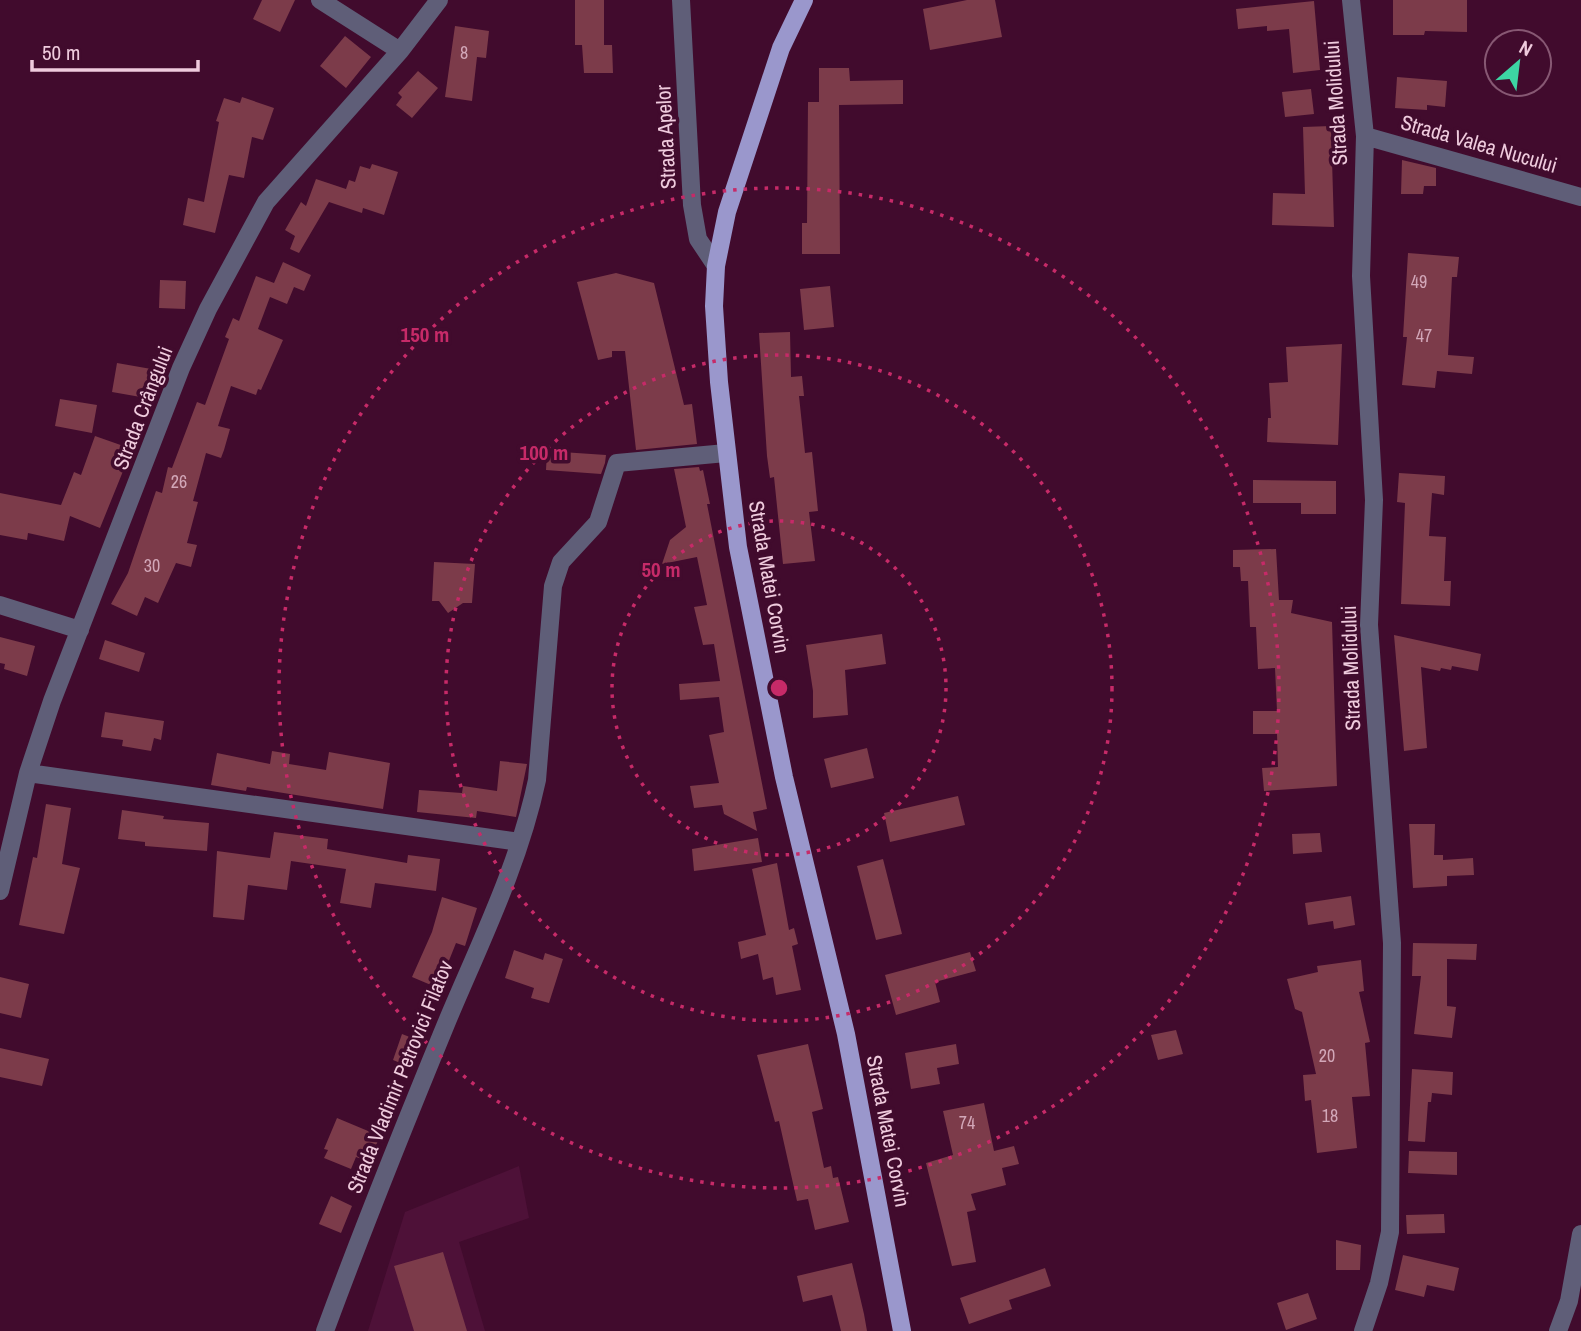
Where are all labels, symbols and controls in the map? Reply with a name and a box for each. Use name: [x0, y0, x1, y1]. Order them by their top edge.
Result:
scale bar: [32, 28, 198, 72]
north arrow: [1483, 28, 1553, 98]
text: N: [1515, 34, 1537, 62]
text: 50 m: [42, 38, 80, 67]
street label: Strada Molidului: [1317, 39, 1354, 167]
house number: 8: [460, 40, 468, 65]
street label: Strada Apelor: [648, 84, 683, 190]
street label: Strada Valea Nucului: [1398, 107, 1561, 180]
house number: 49: [1411, 269, 1427, 294]
text: 150 m: [401, 320, 449, 349]
house number: 47: [1416, 323, 1432, 348]
street label: Strada Crângului: [106, 342, 179, 474]
text: 100 m: [520, 438, 568, 467]
house number: 26: [171, 469, 187, 494]
street label: Strada Matei Corvin: [742, 499, 797, 655]
house number: 30: [144, 553, 160, 578]
text: 50 m: [641, 555, 681, 584]
street label: Strada Molidului: [1334, 605, 1367, 731]
centre of rings: [767, 676, 791, 700]
street label: Strada Vladimir Petrovici Filatov: [339, 956, 460, 1198]
house number: 20: [1319, 1043, 1335, 1068]
street label: Strada Matei Corvin: [860, 1052, 917, 1209]
house number: 18: [1322, 1103, 1338, 1128]
house number: 74: [959, 1110, 975, 1135]

